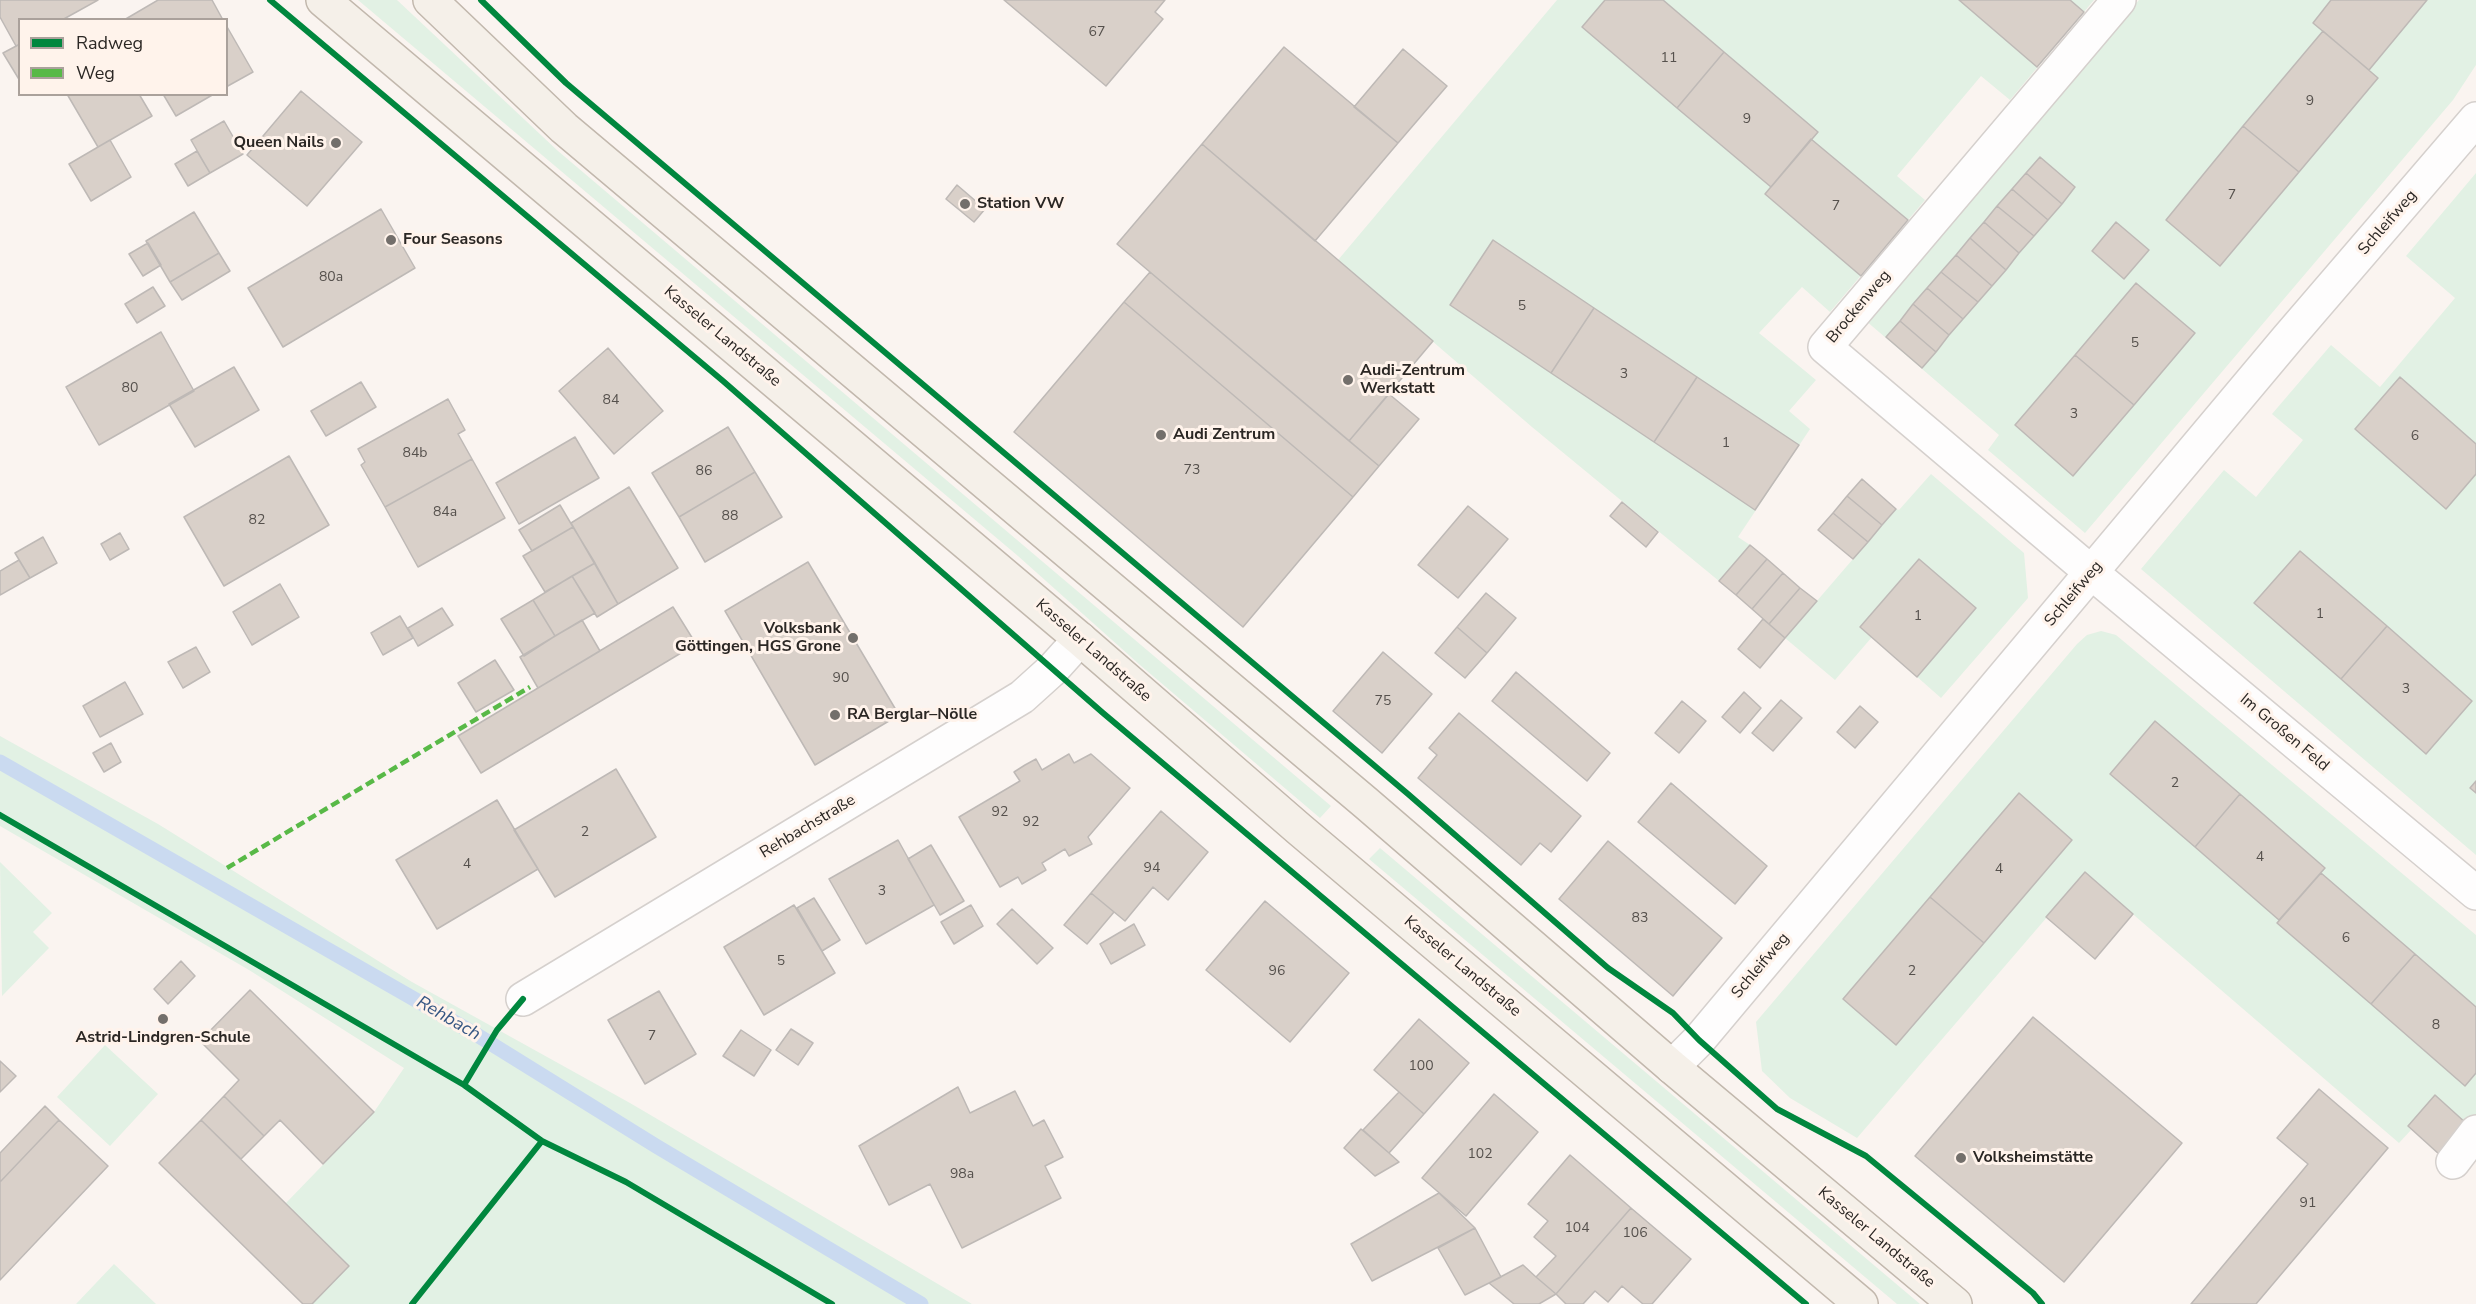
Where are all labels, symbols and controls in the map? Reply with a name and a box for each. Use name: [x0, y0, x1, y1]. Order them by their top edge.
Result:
legend: [18, 18, 228, 96]
house number: 67: [1089, 25, 1105, 41]
text: Radweg: [76, 31, 143, 55]
house number: 11: [1661, 51, 1677, 67]
text: Weg: [76, 61, 115, 85]
house number: 9: [2306, 94, 2314, 110]
house number: 9: [1743, 112, 1751, 128]
place label: Queen Nails: [234, 133, 324, 153]
marker: Queen Nails: [329, 136, 343, 150]
street label: Schleifweg: [2355, 187, 2421, 259]
house number: 7: [2228, 188, 2236, 204]
place label: Station VW: [977, 194, 1064, 214]
marker: Station VW: [958, 197, 972, 211]
house number: 7: [1832, 199, 1840, 215]
place label: Four Seasons: [403, 230, 502, 250]
marker: Four Seasons: [384, 233, 398, 247]
street label: Brockenweg: [1823, 267, 1895, 347]
house number: 80a: [319, 270, 343, 286]
street label: Kasseler Landstraße: [660, 283, 784, 391]
house number: 5: [1518, 299, 1526, 315]
house number: 5: [2131, 336, 2139, 352]
place label: Audi-Zentrum Werkstatt: [1360, 361, 1465, 399]
house number: 3: [1620, 367, 1628, 383]
marker: Audi-Zentrum Werkstatt: [1341, 373, 1355, 387]
house number: 80: [122, 381, 138, 397]
house number: 84: [603, 393, 619, 409]
house number: 3: [2070, 407, 2078, 423]
place label: Audi Zentrum: [1173, 425, 1275, 445]
marker: Audi Zentrum: [1154, 428, 1168, 442]
house number: 6: [2411, 429, 2419, 445]
house number: 1: [1722, 436, 1730, 452]
house number: 84b: [403, 446, 427, 462]
house number: 73: [1184, 463, 1200, 479]
house number: 86: [696, 464, 712, 480]
house number: 84a: [433, 505, 457, 521]
house number: 88: [722, 509, 738, 525]
house number: 82: [249, 513, 265, 529]
street label: Schleifweg: [2041, 557, 2107, 631]
street label: Kasseler Landstraße: [1031, 596, 1155, 706]
house number: 1: [2316, 607, 2324, 623]
house number: 1: [1914, 609, 1922, 625]
place label: Volksbank Göttingen, HGS Grone: [675, 619, 841, 657]
marker: Volksbank Göttingen, HGS Grone: [846, 631, 860, 645]
house number: 90: [833, 671, 849, 687]
house number: 3: [2402, 682, 2410, 698]
street label: Im Großen Feld: [2235, 690, 2333, 776]
house number: 75: [1375, 694, 1391, 710]
place label: RA Berglar–Nölle: [847, 705, 977, 725]
marker: RA Berglar–Nölle: [828, 708, 842, 722]
house number: 2: [2171, 776, 2179, 792]
street label: Rehbachstraße: [757, 791, 859, 863]
house number: 92: [992, 805, 1008, 821]
house number: 92: [1023, 815, 1039, 831]
house number: 2: [581, 825, 589, 841]
house number: 4: [2256, 850, 2264, 866]
house number: 4: [463, 857, 471, 873]
house number: 94: [1144, 861, 1160, 877]
house number: 4: [1995, 862, 2003, 878]
house number: 3: [878, 884, 886, 900]
house number: 83: [1632, 911, 1648, 927]
street label: Kasseler Landstraße: [1400, 913, 1524, 1021]
street label: Schleifweg: [1728, 929, 1794, 1003]
house number: 6: [2342, 931, 2350, 947]
house number: 5: [777, 954, 785, 970]
house number: 96: [1269, 964, 1285, 980]
house number: 2: [1908, 964, 1916, 980]
water label: Rehbach: [412, 992, 484, 1046]
marker: Astrid-Lindgren-Schule: [156, 1012, 170, 1026]
house number: 8: [2432, 1018, 2440, 1034]
place label: Astrid-Lindgren-Schule: [75, 1028, 251, 1048]
house number: 7: [648, 1029, 656, 1045]
house number: 100: [1408, 1059, 1434, 1075]
house number: 102: [1467, 1147, 1493, 1163]
place label: Volksheimstätte: [1973, 1148, 2093, 1168]
marker: Volksheimstätte: [1954, 1151, 1968, 1165]
house number: 98a: [950, 1167, 974, 1183]
street label: Kasseler Landstraße: [1814, 1184, 1938, 1292]
house number: 91: [2300, 1196, 2316, 1212]
house number: 104: [1564, 1221, 1590, 1237]
house number: 106: [1622, 1226, 1648, 1242]

